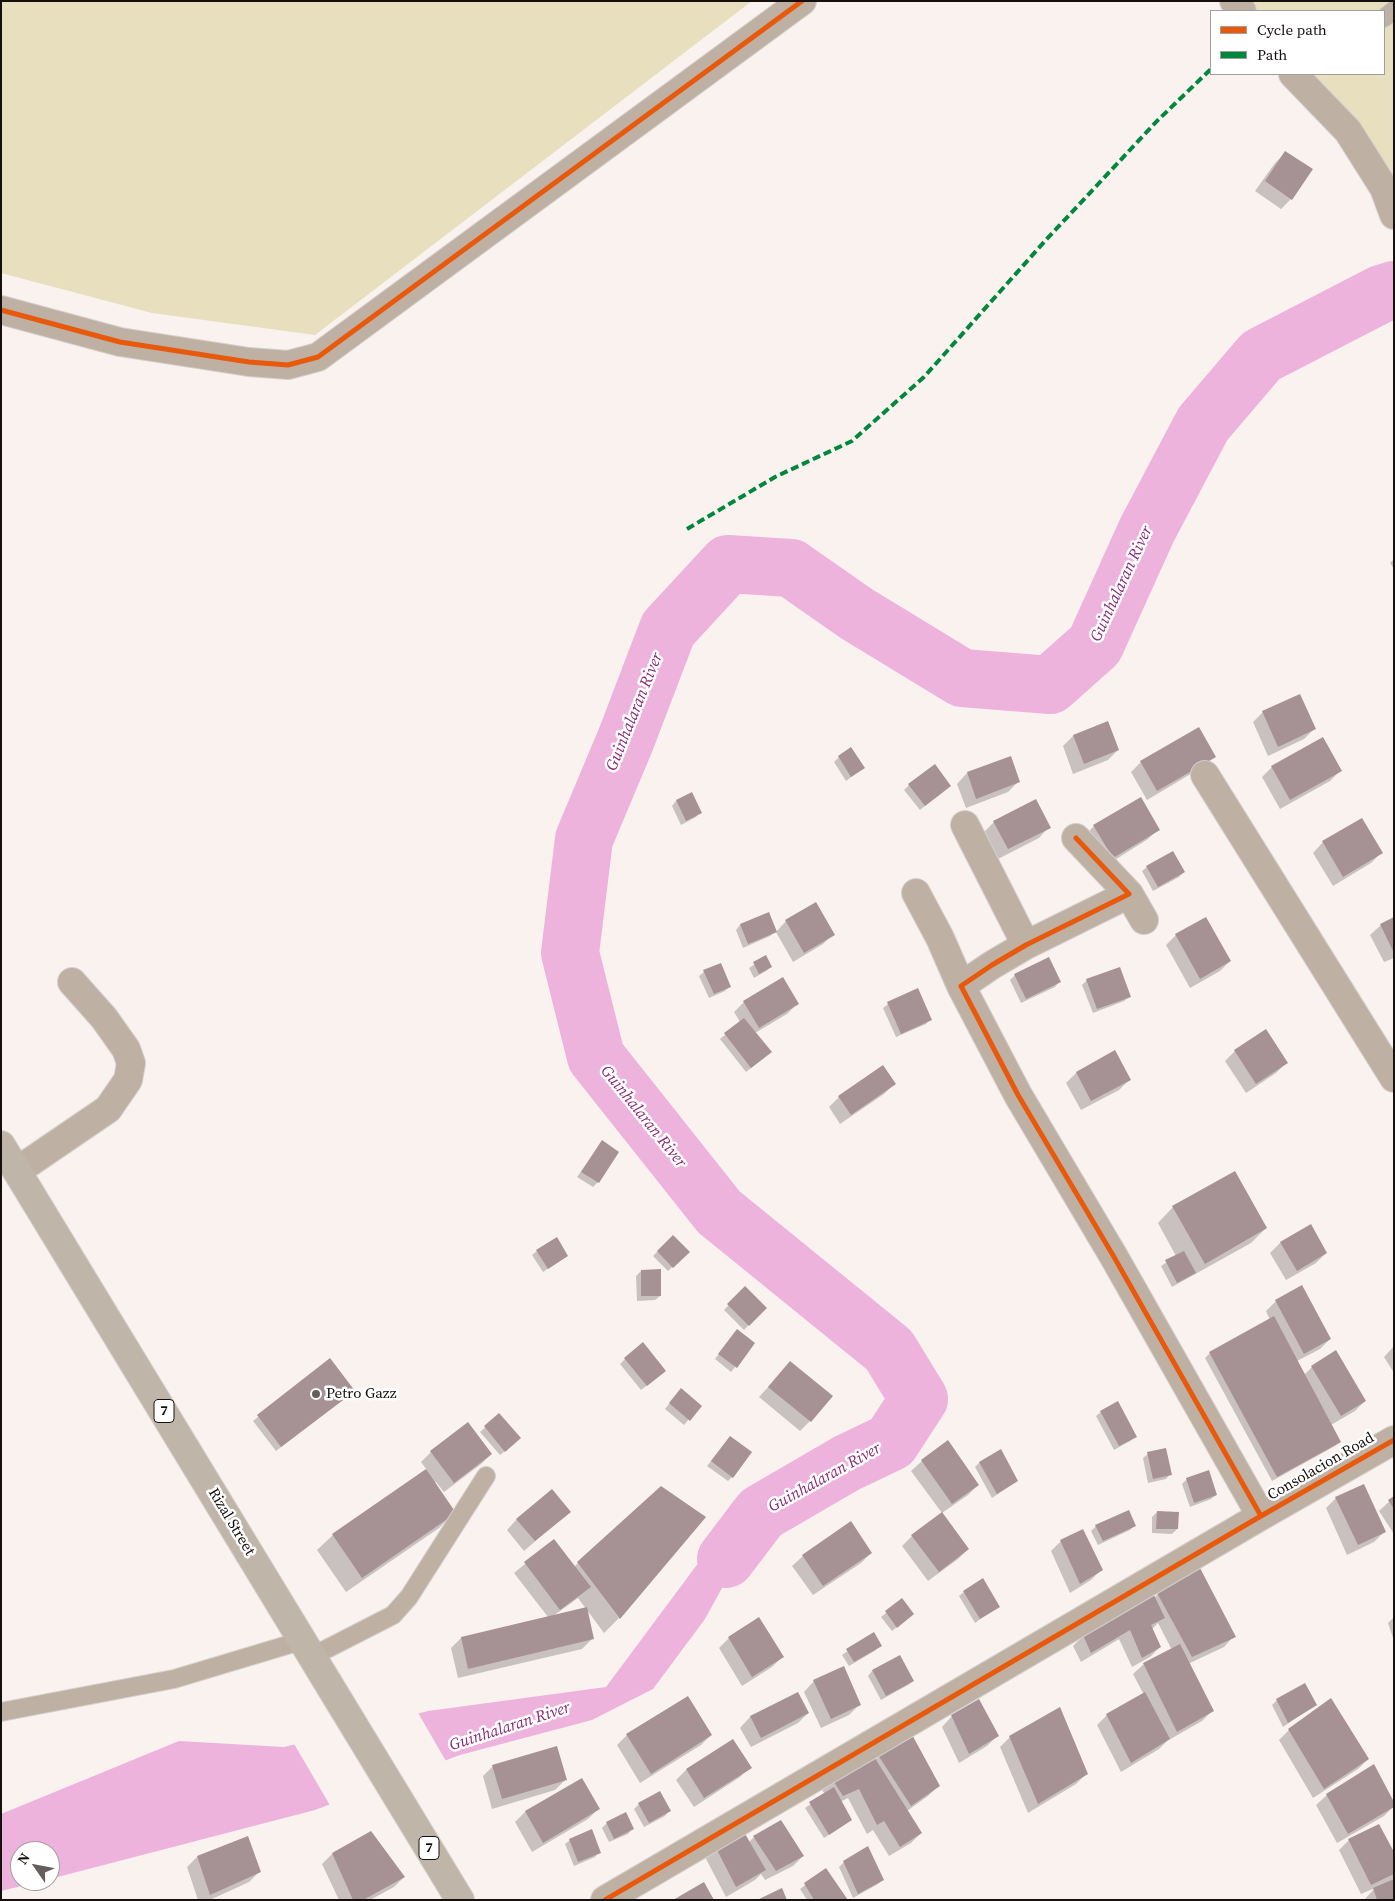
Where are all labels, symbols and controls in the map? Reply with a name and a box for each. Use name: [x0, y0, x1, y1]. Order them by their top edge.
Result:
legend: [1210, 10, 1385, 75]
text: Cycle path: [1257, 19, 1327, 40]
text: Path: [1257, 44, 1287, 65]
water label: Guinhalaran River: [1087, 523, 1157, 645]
water label: Guinhalaran River: [603, 650, 667, 774]
water label: Guinhalaran River: [596, 1062, 690, 1172]
place label: Petro Gazz: [326, 1385, 397, 1403]
marker: Petro Gazz: [310, 1388, 322, 1400]
road number: 7: [154, 1400, 174, 1422]
street label: Consolacion Road: [1265, 1429, 1377, 1505]
water label: Guinhalaran River: [765, 1439, 885, 1517]
street label: Rizal Street: [204, 1485, 258, 1559]
water label: Guinhalaran River: [447, 1698, 573, 1756]
road number: 7: [419, 1836, 439, 1860]
north arrow: [10, 1841, 60, 1891]
text: N: [12, 1849, 34, 1868]

